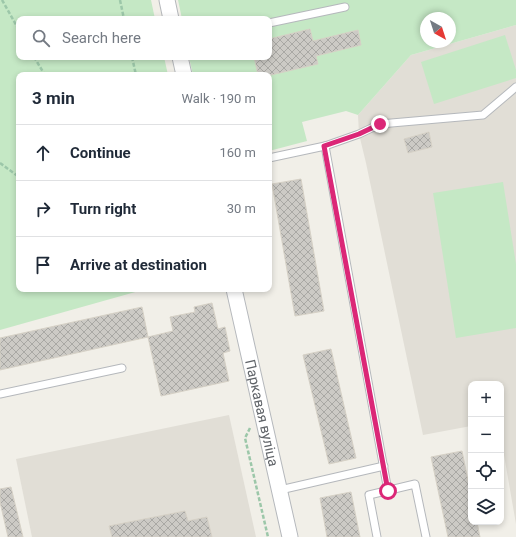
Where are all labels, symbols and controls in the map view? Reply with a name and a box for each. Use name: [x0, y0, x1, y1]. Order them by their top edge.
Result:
north arrow: [420, 12, 456, 48]
search box: [16, 16, 272, 60]
icon: search: [30, 27, 52, 49]
text: Search here: [62, 29, 141, 47]
text: 3 min: [32, 88, 75, 108]
text: Walk · 190 m: [181, 91, 256, 106]
route end: [371, 115, 389, 133]
icon: ahead: [32, 142, 54, 164]
text: Continue: [70, 144, 131, 162]
text: 160 m: [219, 145, 256, 160]
icon: right: [32, 198, 54, 220]
text: Turn right: [70, 200, 136, 218]
text: 30 m: [227, 201, 256, 216]
icon: arrive: [32, 254, 54, 276]
text: Arrive at destination: [70, 256, 207, 274]
street label: Паркавая вуліца: [242, 358, 282, 468]
map controls: [468, 381, 504, 525]
button: +: [468, 381, 504, 417]
button: −: [468, 417, 504, 453]
button: locate: [468, 453, 504, 489]
route start: [379, 482, 397, 500]
button: layers: [468, 489, 504, 525]

